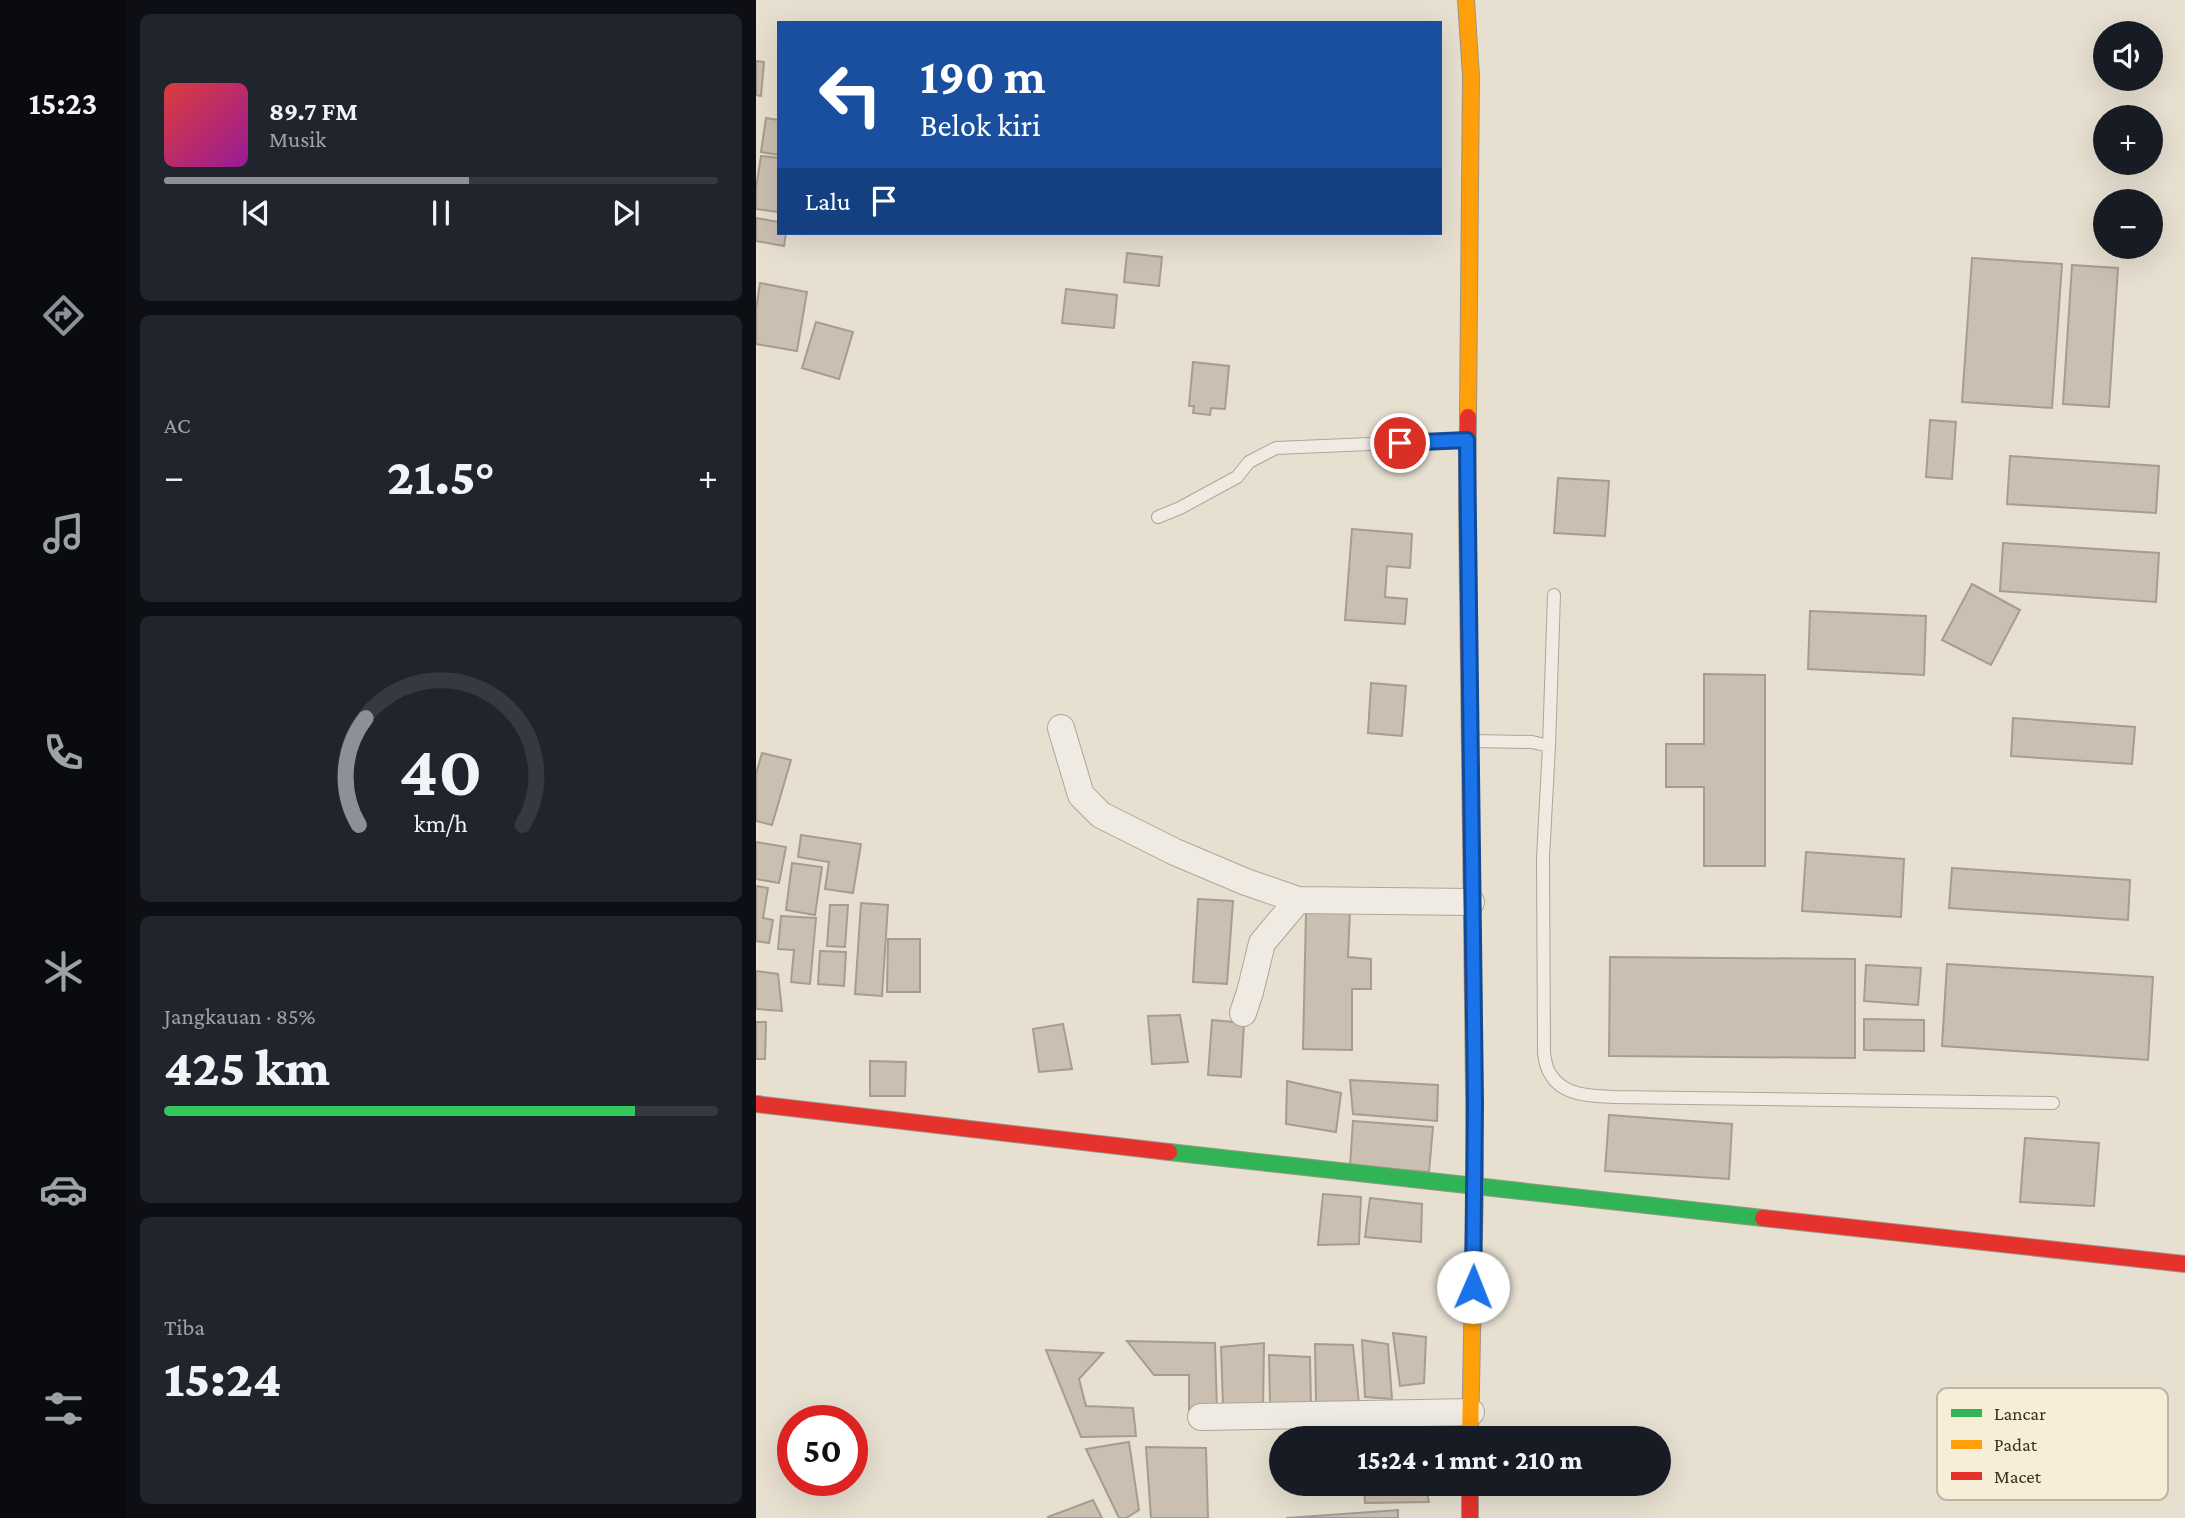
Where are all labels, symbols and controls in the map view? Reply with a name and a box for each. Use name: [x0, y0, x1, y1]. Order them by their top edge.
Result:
map controls: [2093, 21, 2163, 259]
button: sound: [2093, 21, 2163, 91]
icon: left: [805, 49, 896, 140]
text: 190 m: [920, 49, 1046, 104]
text: 15:23: [29, 85, 97, 121]
text: 89.7 FM: [269, 97, 358, 126]
button: +: [2093, 105, 2163, 175]
text: Belok kiri: [920, 107, 1041, 143]
text: Musik: [269, 126, 326, 152]
icon: arrive: [865, 182, 903, 220]
text: Lalu: [805, 187, 851, 216]
button: −: [2093, 189, 2163, 259]
icon: previous: [237, 194, 275, 232]
icon: pause: [422, 194, 460, 232]
icon: next: [607, 194, 645, 232]
icon: directions: [39, 291, 88, 340]
text: AC: [164, 412, 191, 438]
pin: [1370, 413, 1430, 473]
icon: arrive: [1381, 424, 1419, 462]
text: 21.5°: [387, 447, 495, 505]
text: −: [164, 455, 184, 497]
text: +: [698, 455, 718, 497]
icon: music: [39, 509, 88, 558]
icon: phone: [39, 728, 88, 777]
text: 40: [399, 730, 483, 811]
text: km/h: [414, 810, 468, 837]
icon: climate: [39, 947, 88, 996]
text: Jangkauan · 85%: [164, 1003, 315, 1029]
text: 425 km: [164, 1038, 330, 1096]
icon: car: [39, 1165, 88, 1214]
position arrow: [1436, 1250, 1510, 1324]
text: Tiba: [164, 1314, 205, 1340]
text: 15:24: [164, 1349, 282, 1407]
icon: filters: [39, 1384, 88, 1433]
legend: [1937, 1388, 2168, 1500]
text: Lancar: [1994, 1403, 2046, 1424]
speed limit sign: 50: [777, 1405, 868, 1496]
text: Padat: [1994, 1434, 2038, 1455]
text: 15:24 · 1 mnt · 210 m: [1358, 1446, 1582, 1475]
text: Macet: [1994, 1466, 2042, 1487]

